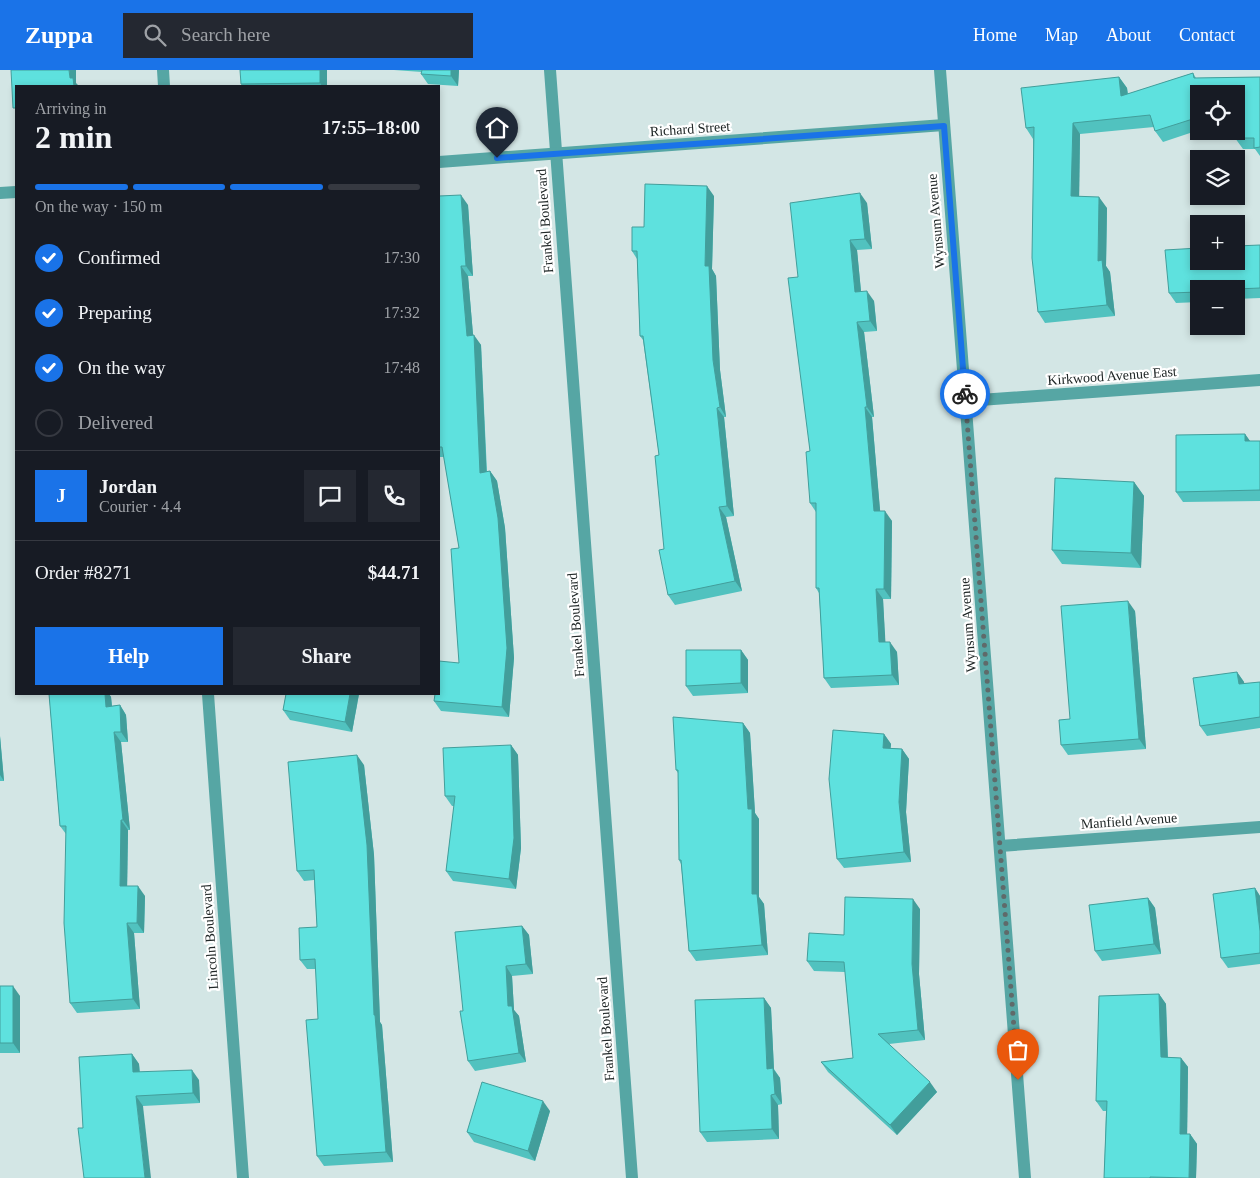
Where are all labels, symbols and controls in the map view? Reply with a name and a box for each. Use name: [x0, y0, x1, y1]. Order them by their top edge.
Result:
search box: [123, 13, 473, 58]
icon: search: [141, 21, 169, 49]
text: Zuppa: [25, 22, 93, 48]
text: Search here: [181, 24, 270, 45]
text: Home: [973, 25, 1017, 45]
text: Map: [1045, 25, 1078, 45]
text: About: [1106, 25, 1151, 45]
text: Contact: [1179, 25, 1235, 45]
map controls: [1190, 85, 1245, 335]
button: locate: [1190, 85, 1245, 140]
text: Arriving in: [35, 100, 107, 117]
pin: [476, 107, 518, 158]
icon: home: [483, 114, 511, 142]
text: 17:55–18:00: [322, 117, 420, 138]
text: 2 min: [35, 119, 112, 155]
street label: Richard Street: [649, 119, 731, 139]
button: layers: [1190, 150, 1245, 205]
street label: Frankel Boulevard: [534, 168, 556, 274]
street label: Wynsum Avenue: [924, 173, 948, 269]
text: On the way · 150 m: [35, 198, 163, 215]
button: +: [1190, 215, 1245, 270]
icon: check: [35, 244, 63, 272]
text: Confirmed: [78, 247, 160, 268]
text: 17:30: [384, 249, 420, 266]
button: −: [1190, 280, 1245, 335]
icon: check: [35, 299, 63, 327]
text: Preparing: [78, 302, 152, 323]
text: 17:32: [384, 304, 420, 321]
icon: check: [35, 354, 63, 382]
text: On the way: [78, 357, 166, 378]
text: 17:48: [384, 359, 420, 376]
street label: Kirkwood Avenue East: [1047, 364, 1177, 388]
courier: [940, 369, 990, 419]
icon: bike: [951, 380, 979, 408]
text: Delivered: [78, 412, 153, 433]
button: chat: [304, 470, 356, 522]
button: phone: [368, 470, 420, 522]
text: Jordan: [99, 476, 157, 497]
text: J: [56, 485, 66, 506]
text: Courier · 4.4: [99, 498, 181, 515]
text: Order #8271: [35, 562, 132, 583]
text: $44.71: [368, 562, 420, 583]
street label: Frankel Boulevard: [565, 572, 587, 678]
street label: Wynsum Avenue: [957, 577, 979, 673]
button: Help: [35, 627, 223, 685]
button: Share: [233, 627, 420, 685]
street label: Manfield Avenue: [1080, 810, 1178, 832]
street label: Lincoln Boulevard: [199, 884, 221, 990]
street label: Frankel Boulevard: [595, 976, 617, 1082]
pin: [997, 1029, 1039, 1080]
icon: bag: [1004, 1036, 1032, 1064]

